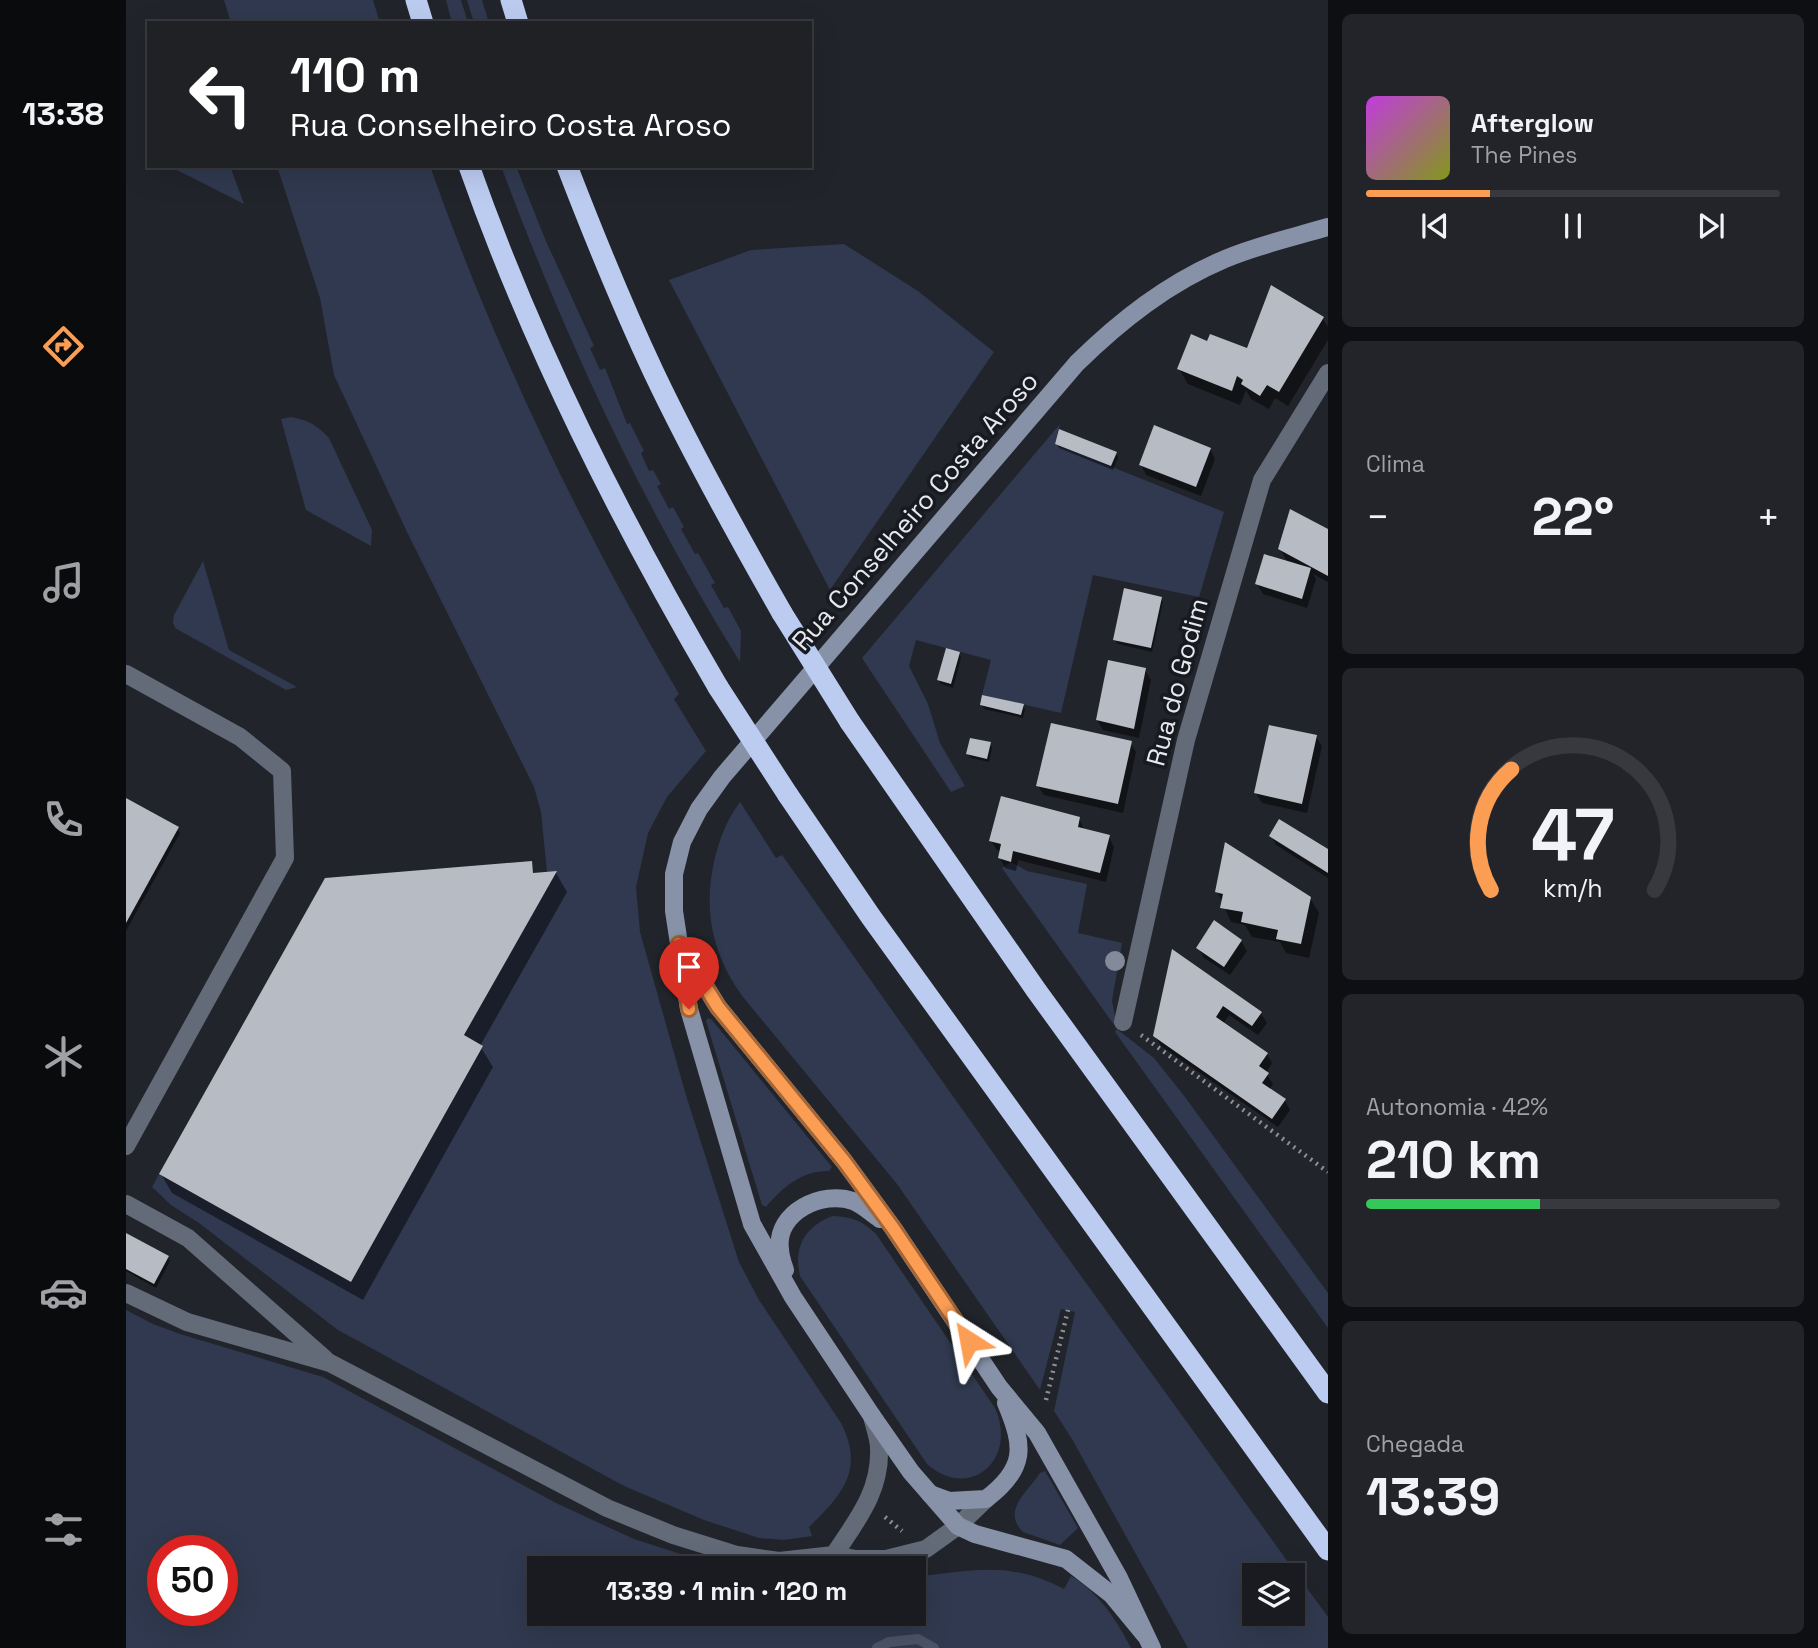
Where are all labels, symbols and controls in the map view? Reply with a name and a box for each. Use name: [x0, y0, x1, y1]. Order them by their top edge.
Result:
text: 110 m: [290, 44, 420, 106]
icon: left: [175, 49, 266, 140]
text: 13:38: [22, 94, 104, 134]
text: Rua Conselheiro Costa Aroso: [290, 105, 732, 145]
text: Afterglow: [1471, 106, 1594, 140]
text: The Pines: [1471, 140, 1577, 170]
icon: previous: [1416, 207, 1454, 245]
icon: pause: [1554, 207, 1592, 245]
icon: next: [1692, 207, 1730, 245]
icon: directions: [39, 322, 88, 371]
street label: Rua Conselheiro Costa Aroso: [784, 364, 1046, 658]
text: Clima: [1366, 449, 1425, 479]
text: 22°: [1532, 484, 1614, 550]
text: −: [1366, 493, 1390, 541]
text: +: [1756, 493, 1780, 541]
icon: music: [39, 558, 88, 607]
street label: Rua do Godim: [1138, 594, 1216, 770]
text: 47: [1531, 788, 1615, 881]
icon: phone: [39, 795, 88, 844]
text: km/h: [1543, 872, 1603, 904]
pin: [659, 937, 719, 1009]
icon: arrive: [670, 948, 708, 986]
icon: climate: [39, 1032, 88, 1081]
text: Autonomia · 42%: [1366, 1092, 1548, 1122]
text: 210 km: [1366, 1127, 1541, 1193]
icon: car: [39, 1268, 88, 1317]
position arrow: [932, 1304, 1006, 1378]
text: Chegada: [1366, 1429, 1464, 1459]
text: 13:39: [1366, 1464, 1500, 1530]
icon: filters: [39, 1505, 88, 1554]
speed limit sign: 50: [147, 1535, 238, 1626]
map controls: [1242, 1563, 1305, 1626]
button: layers: [1242, 1563, 1305, 1626]
text: 13:39 · 1 min · 120 m: [606, 1574, 847, 1608]

